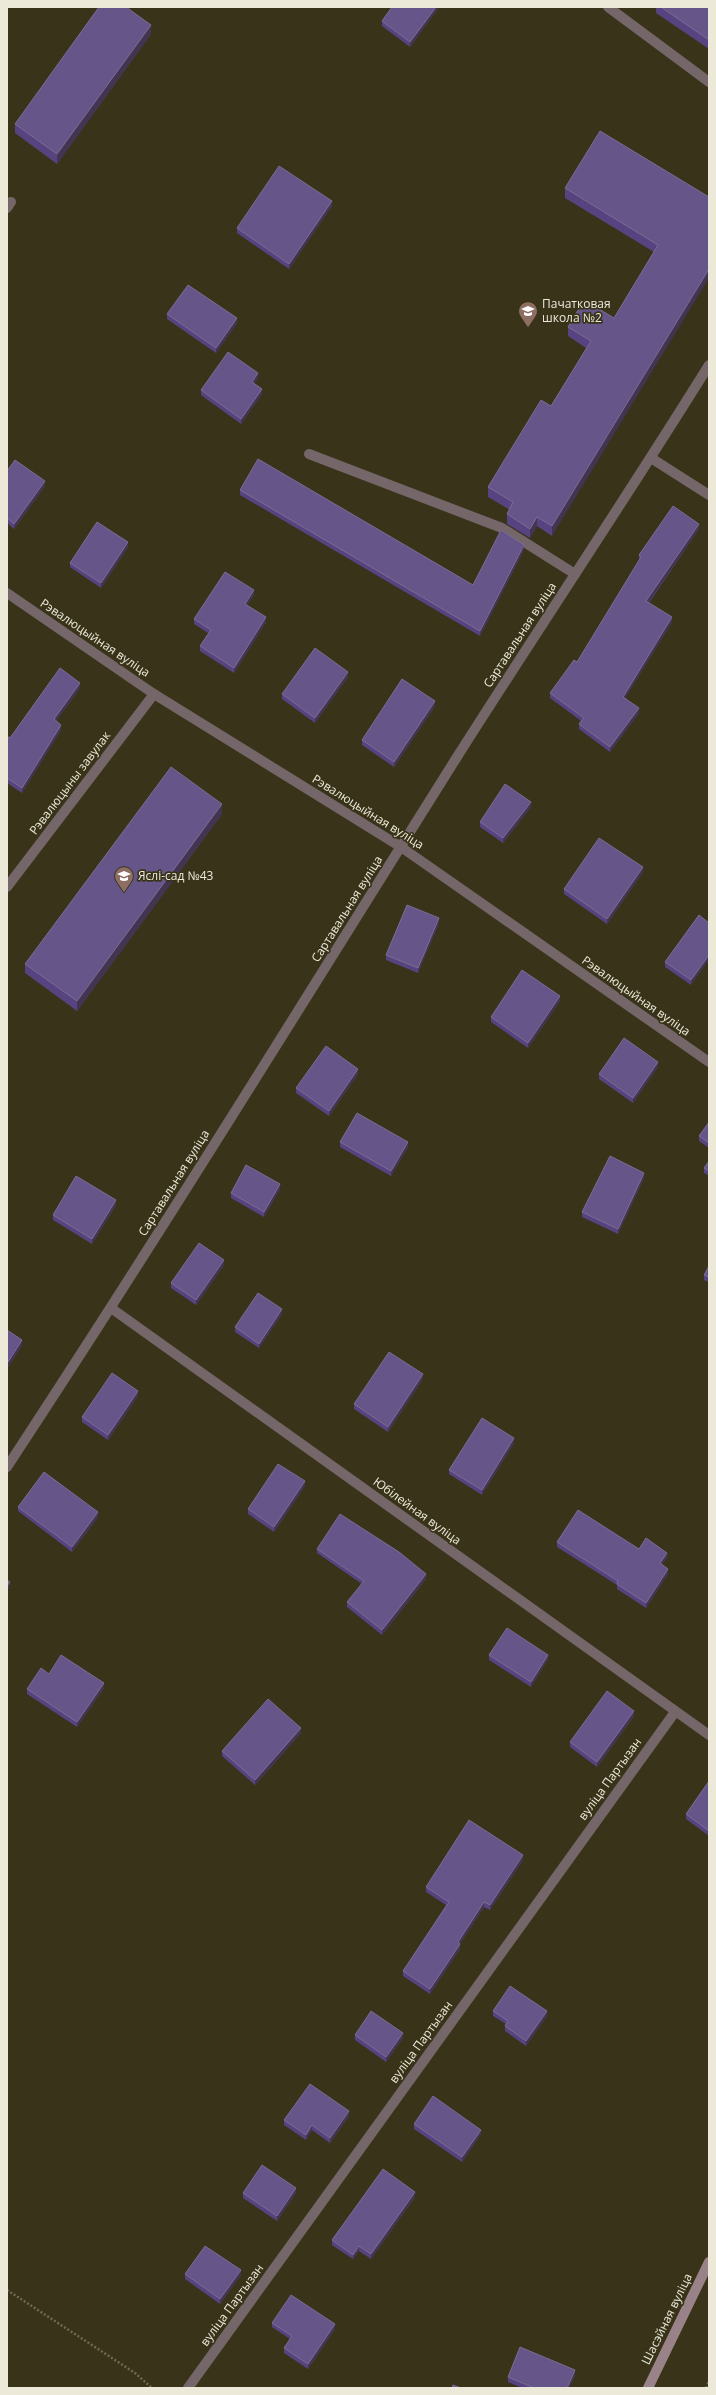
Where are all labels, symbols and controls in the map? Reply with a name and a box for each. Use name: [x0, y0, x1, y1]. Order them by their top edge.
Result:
place label: Пачатковая школа №2: [542, 295, 611, 326]
school or university icon: Пачатковая школа №2: [517, 300, 539, 328]
street label: Сартавальная вуліца: [479, 579, 560, 691]
street label: Рэвалюцыйная вуліца: [37, 595, 153, 681]
street label: Рэвалюцыны завулак: [25, 727, 115, 838]
street label: Рэвалюцыйная вуліца: [309, 770, 427, 853]
street label: Сартавальная вуліца: [307, 852, 386, 965]
school or university icon: Яслі-сад №43: [113, 865, 135, 893]
place label: Яслі-сад №43: [138, 867, 214, 884]
street label: Рэвалюцыйная вуліца: [579, 952, 694, 1040]
street label: Сартавальная вуліца: [134, 1126, 213, 1239]
street label: Юбілейная вуліца: [370, 1473, 465, 1548]
street label: вуліца Партызан: [574, 1734, 645, 1823]
street label: вуліца Партызан: [385, 1997, 456, 2086]
street label: вуліца Партызан: [196, 2260, 267, 2349]
street label: Шасэйная вуліца: [637, 2270, 696, 2367]

